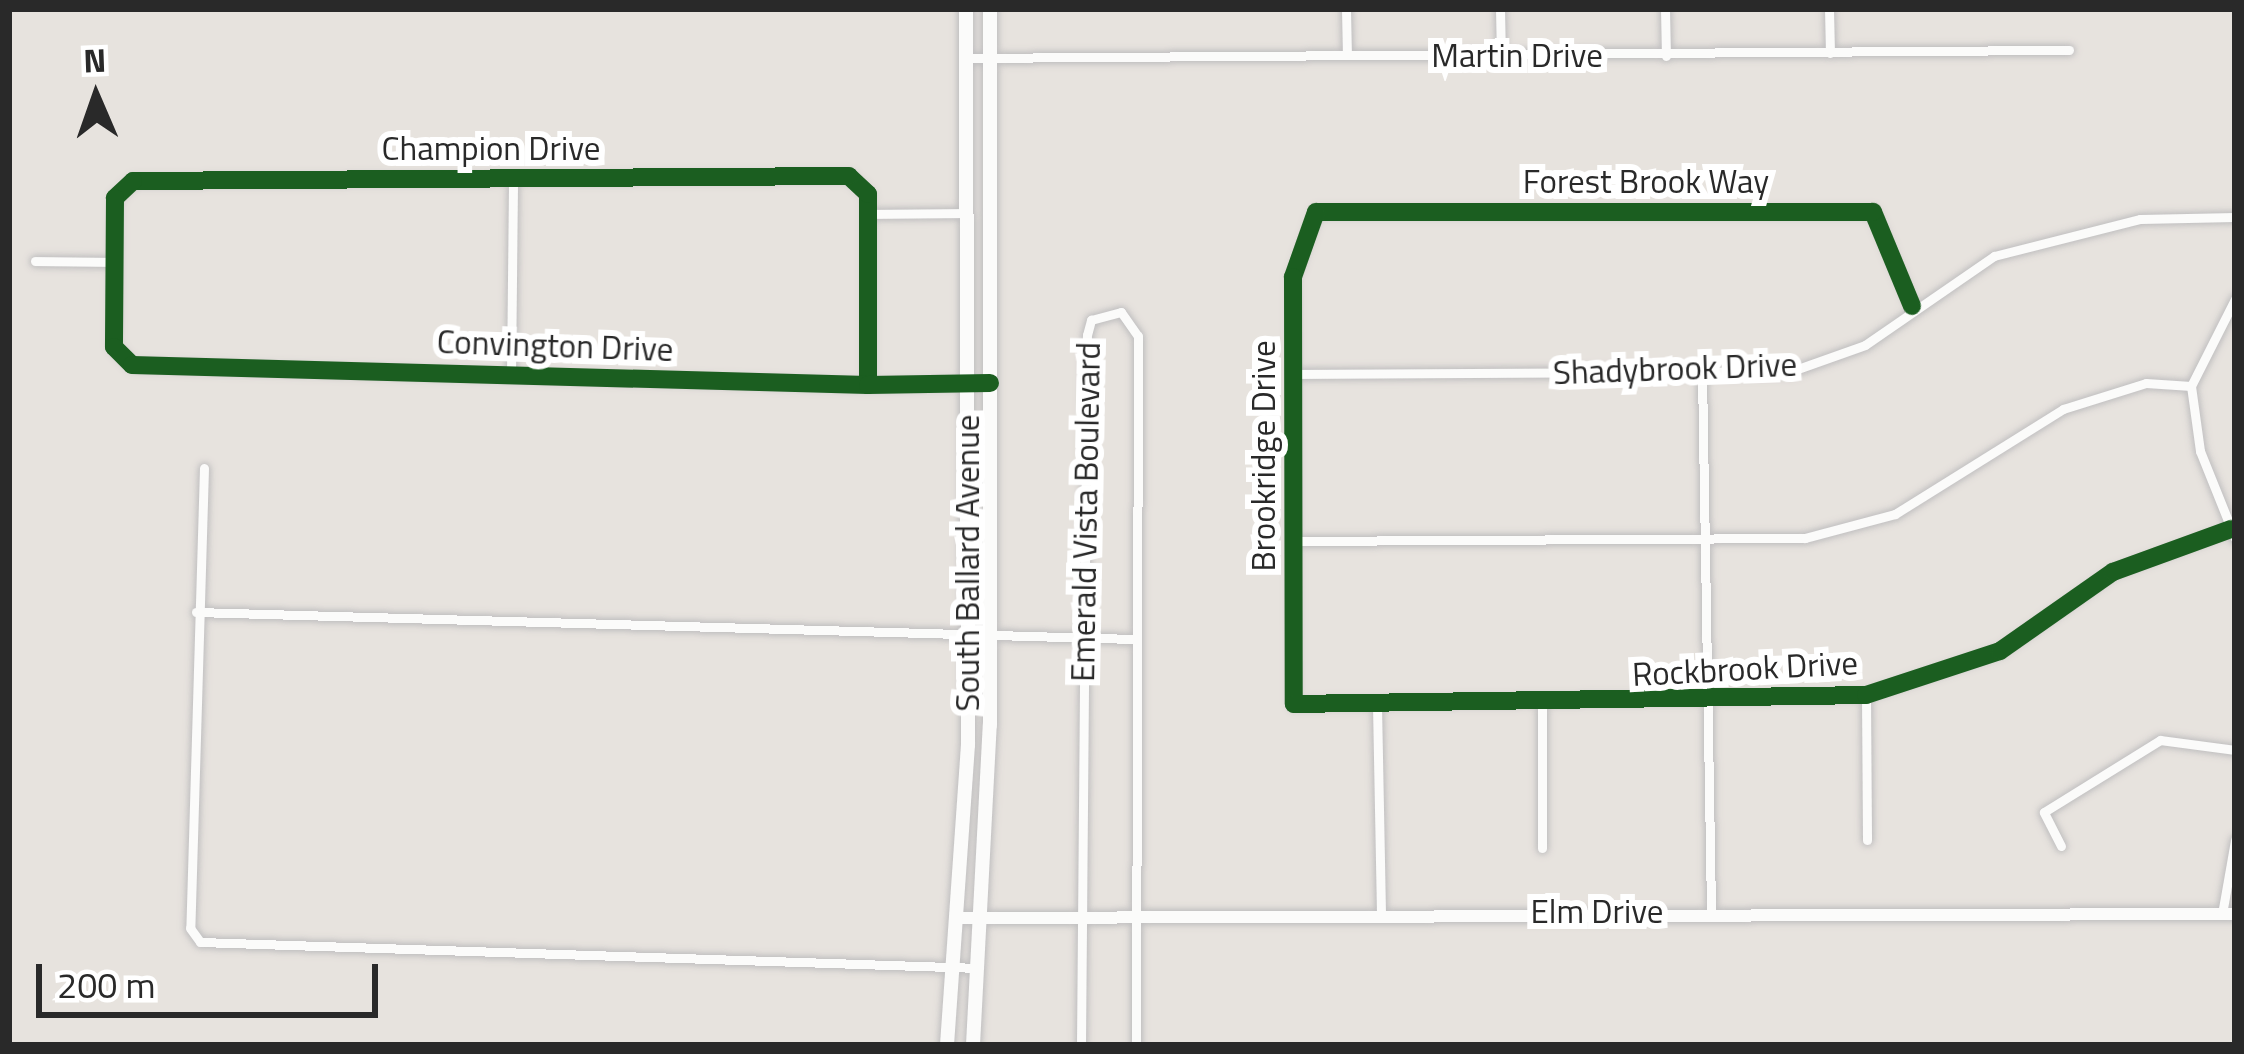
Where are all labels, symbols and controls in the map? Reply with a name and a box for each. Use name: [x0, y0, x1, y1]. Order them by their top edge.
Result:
text: N: [82, 35, 107, 85]
north arrow: [36, 36, 156, 156]
street label: Martin Drive: [1431, 36, 1603, 76]
street label: Champion Drive: [382, 129, 600, 169]
street label: Forest Brook Way: [1523, 162, 1769, 202]
street label: Convington Drive: [436, 322, 674, 370]
street label: Brookridge Drive: [1244, 340, 1284, 572]
street label: Emerald Vista Boulevard: [1063, 342, 1109, 682]
street label: Shadybrook Drive: [1552, 345, 1798, 393]
street label: South Ballard Avenue: [948, 415, 988, 711]
street label: Rockbrook Drive: [1631, 643, 1859, 695]
street label: Elm Drive: [1531, 892, 1663, 932]
scale bar: [42, 940, 384, 1014]
text: 200 m: [57, 957, 156, 1012]

